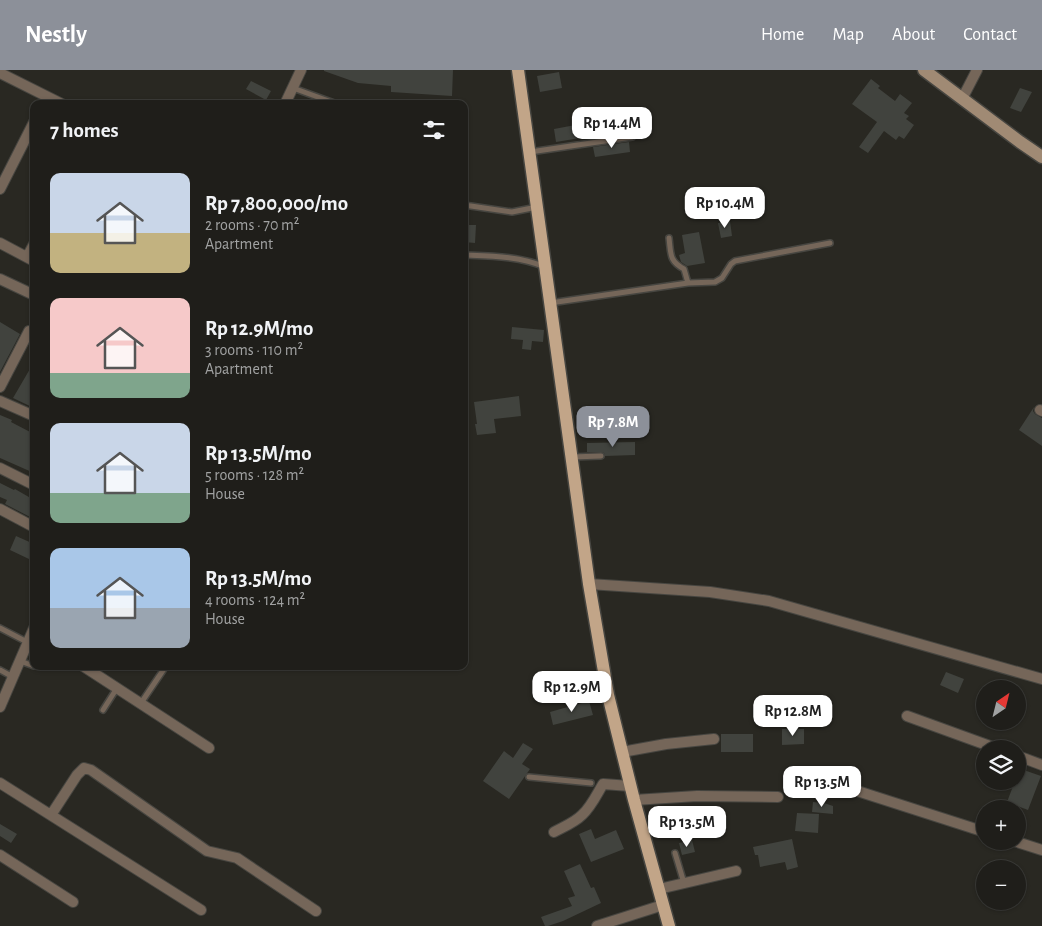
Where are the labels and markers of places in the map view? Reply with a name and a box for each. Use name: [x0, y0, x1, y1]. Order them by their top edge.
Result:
pin: Rp 14.4M: [560, 106, 664, 149]
pin: Rp 10.4M: [673, 186, 777, 229]
pin: Rp 7.8M: [567, 406, 659, 448]
pin: Rp 12.9M: [520, 670, 624, 713]
pin: Rp 12.8M: [741, 694, 845, 737]
pin: Rp 13.5M: [770, 766, 874, 808]
pin: Rp 13.5M: [635, 806, 739, 848]

